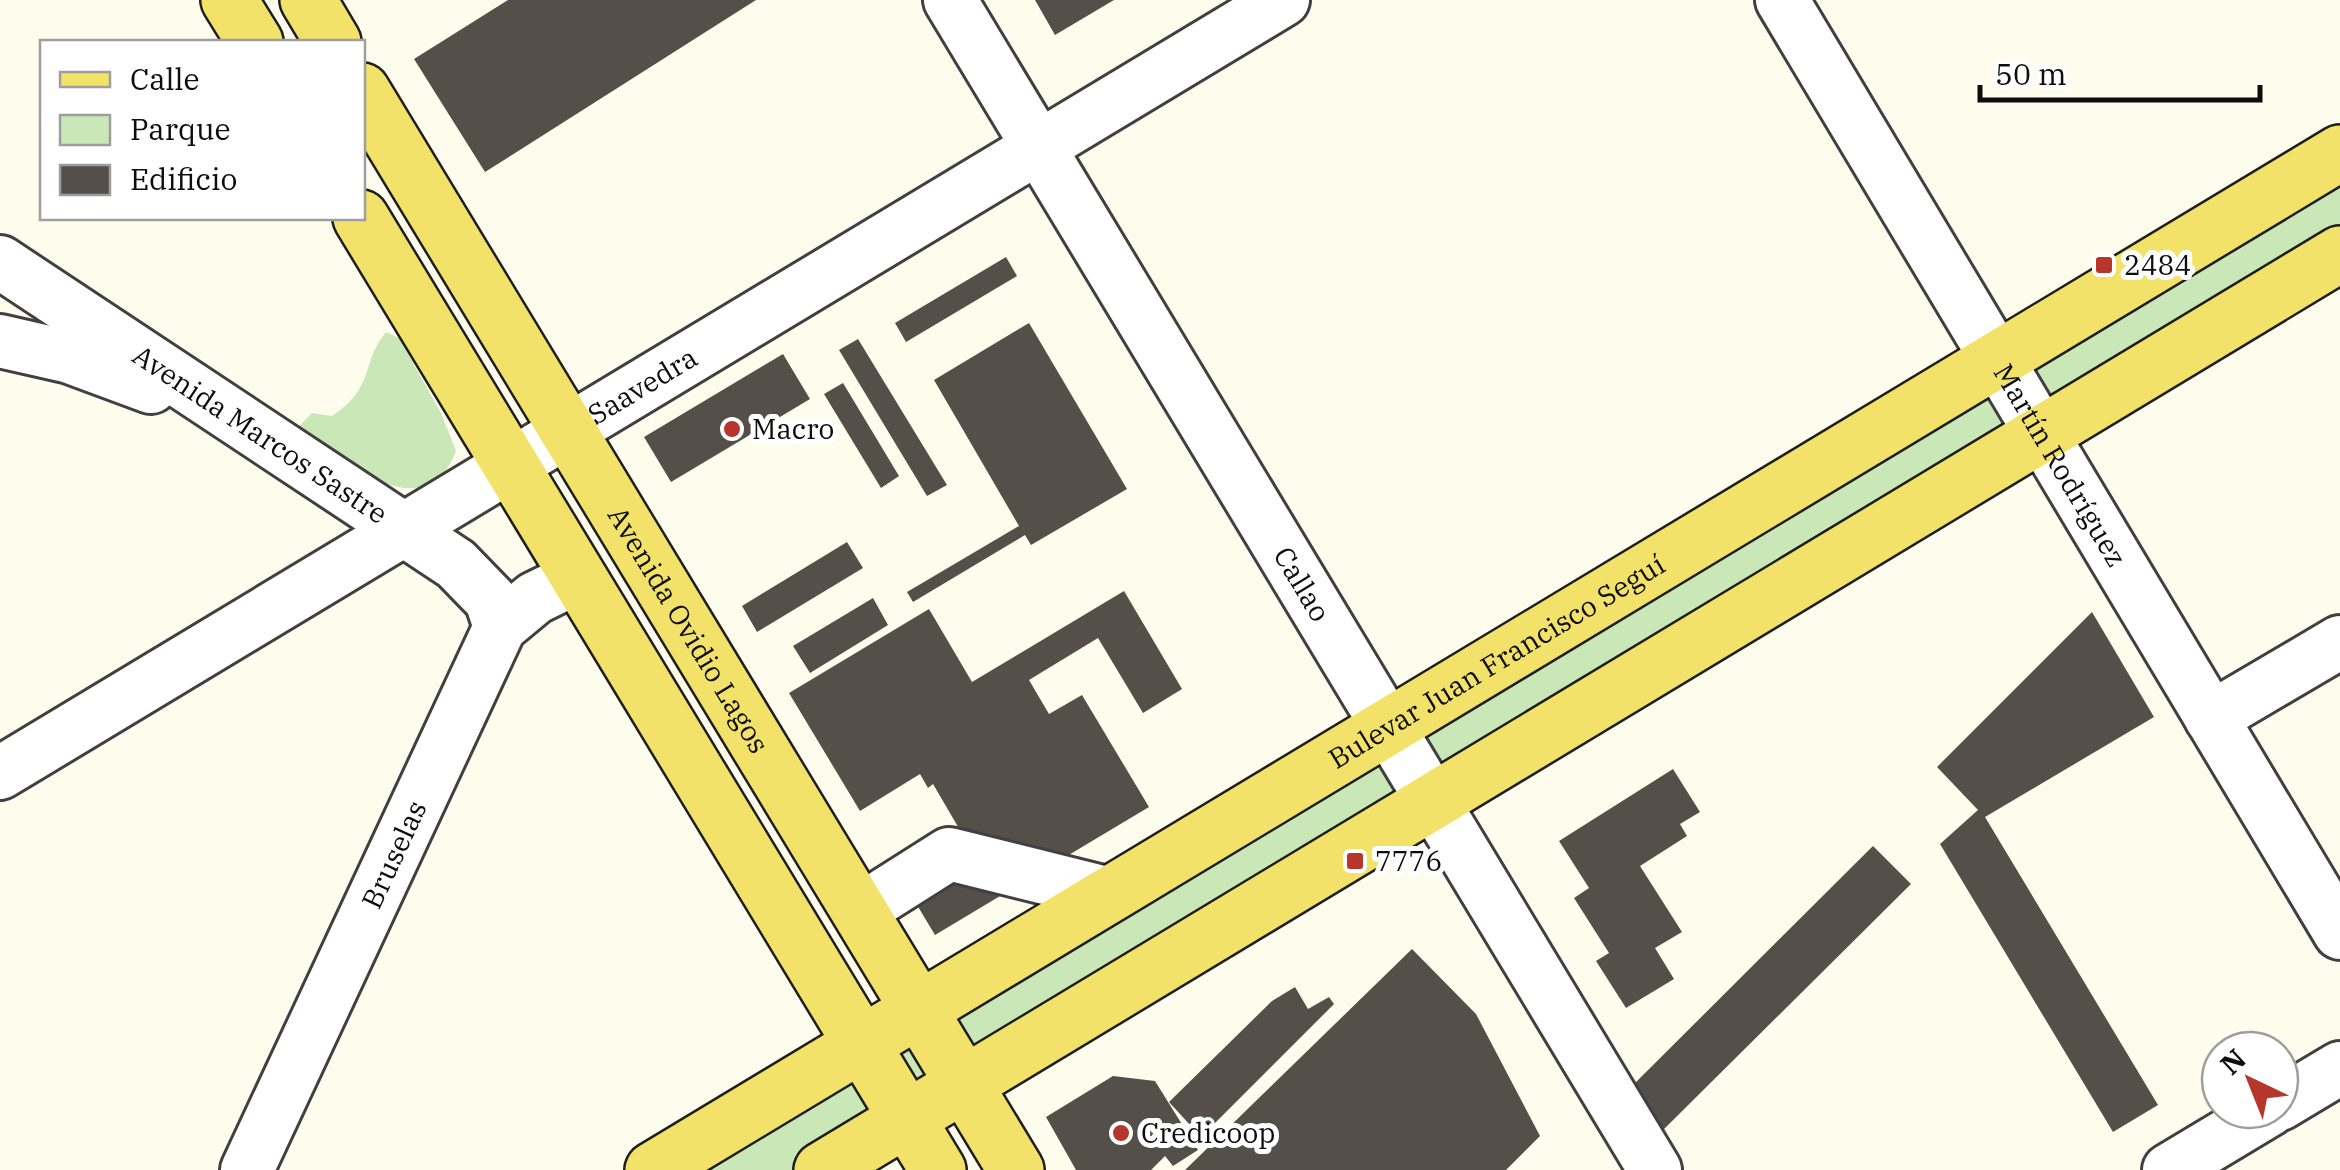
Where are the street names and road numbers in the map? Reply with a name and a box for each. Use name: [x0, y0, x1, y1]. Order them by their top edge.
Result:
street label: Avenida Marcos Sastre: [126, 336, 395, 532]
street label: Saavedra: [581, 338, 704, 433]
street label: Martín Rodríguez: [1986, 357, 2136, 573]
street label: Avenida Ovidio Lagos: [600, 499, 778, 760]
street label: Callao: [1266, 540, 1339, 628]
street label: Bulevar Juan Francisco Seguí: [1321, 545, 1671, 777]
street label: Bruselas: [352, 794, 435, 914]

